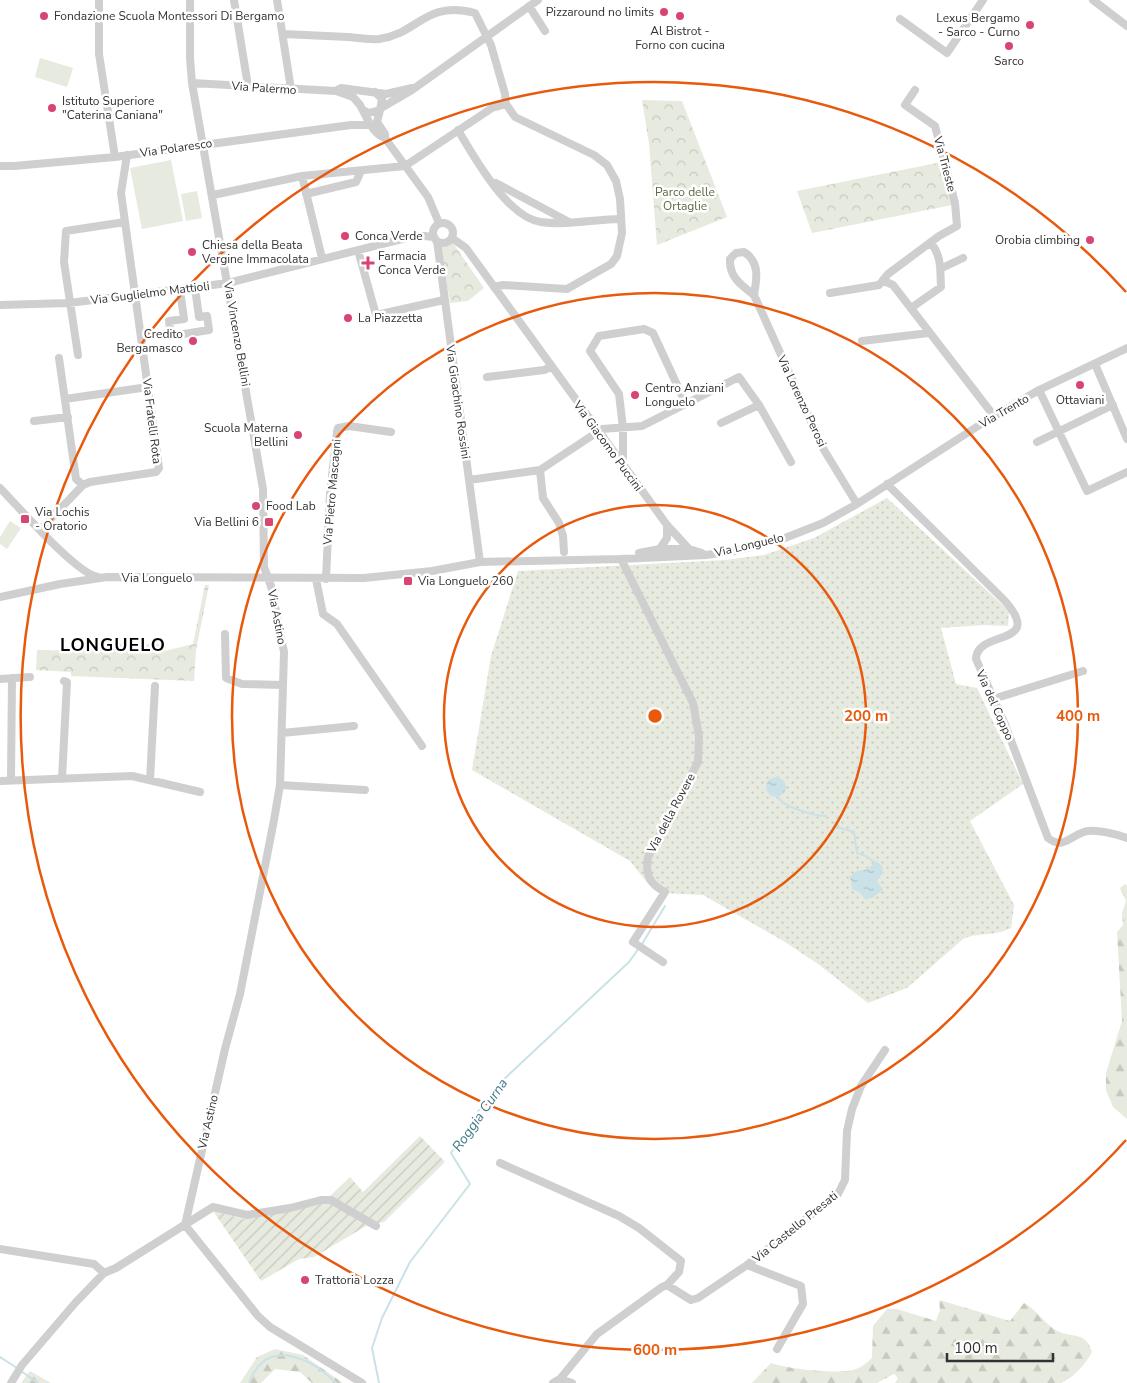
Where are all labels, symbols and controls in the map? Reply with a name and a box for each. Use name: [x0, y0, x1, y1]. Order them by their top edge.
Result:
place label: Pizzaround no limits: [546, 4, 654, 20]
marker: Pizzaround no limits: [658, 6, 670, 18]
place label: Fondazione Scuola Montessori Di Bergamo: [54, 8, 285, 24]
marker: Fondazione Scuola Montessori Di Bergamo: [38, 10, 50, 22]
marker: Al Bistrot - Forno con cucina: [674, 10, 686, 22]
place label: Lexus Bergamo - Sarco - Curno: [936, 10, 1020, 40]
marker: Lexus Bergamo - Sarco - Curno: [1024, 19, 1036, 31]
place label: Al Bistrot - Forno con cucina: [635, 23, 725, 53]
marker: Sarco: [1003, 40, 1015, 52]
place label: Sarco: [994, 53, 1024, 69]
street label: Via Palermo: [230, 78, 297, 98]
place label: Istituto Superiore "Caterina Caniana": [62, 93, 163, 123]
marker: Istituto Superiore "Caterina Caniana": [46, 102, 58, 114]
street label: Via Trieste: [930, 134, 960, 193]
street label: Via Polaresco: [138, 135, 214, 161]
park label: Parco delle Ortaglie: [655, 184, 715, 214]
place label: Conca Verde: [355, 228, 423, 244]
marker: Conca Verde: [339, 230, 351, 242]
place label: Orobia climbing: [995, 232, 1080, 248]
marker: Orobia climbing: [1084, 234, 1096, 246]
place label: Chiesa della Beata Vergine Immacolata: [201, 237, 309, 267]
marker: Chiesa della Beata Vergine Immacolata: [186, 246, 198, 258]
place label: Farmacia Conca Verde: [378, 248, 446, 278]
marker: Farmacia Conca Verde: [362, 257, 374, 269]
street label: Via Guglielmo Mattioli: [89, 278, 210, 308]
street label: Via Vincenzo Bellini: [220, 279, 254, 388]
place label: La Piazzetta: [358, 310, 423, 326]
marker: La Piazzetta: [342, 312, 354, 324]
place label: Credito Bergamasco: [116, 326, 183, 356]
marker: Credito Bergamasco: [187, 335, 199, 347]
street label: Via Gioachino Rossini: [442, 343, 474, 460]
street label: Via Lorenzo Perosi: [773, 352, 830, 449]
street label: Via Fratelli Rota: [139, 376, 165, 465]
marker: Ottaviani: [1074, 379, 1086, 391]
place label: Centro Anziani Longuelo: [645, 380, 724, 410]
marker: Centro Anziani Longuelo: [629, 389, 641, 401]
street label: Via Trento: [975, 390, 1032, 432]
place label: Ottaviani: [1056, 392, 1104, 408]
street label: Via Giacomo Puccini: [569, 397, 646, 494]
place label: Scuola Materna Bellini: [204, 420, 288, 450]
marker: Scuola Materna Bellini: [292, 429, 304, 441]
street label: Via Pietro Mascagni: [319, 438, 345, 547]
place label: Food Lab: [266, 498, 316, 514]
marker: Food Lab: [250, 500, 262, 512]
place label: Via Lochis - Oratorio: [34, 504, 90, 534]
marker: Via Lochis - Oratorio: [19, 513, 31, 525]
place label: Via Bellini 6: [193, 514, 259, 530]
marker: Via Bellini 6: [263, 516, 275, 528]
street label: Via Longuelo: [712, 529, 786, 561]
street label: Via Longuelo: [121, 570, 193, 586]
place label: Via Longuelo 260: [417, 573, 513, 589]
marker: Via Longuelo 260: [402, 575, 414, 587]
street label: Via Astino: [264, 587, 290, 646]
district label: LONGUELO: [60, 633, 166, 657]
street label: Via del Coppo: [972, 666, 1018, 743]
text: 200 m: [844, 706, 888, 726]
text: 400 m: [1056, 706, 1100, 726]
centre of rings: [646, 707, 664, 725]
street label: Via della Rovere: [643, 770, 699, 856]
water label: Roggia Curna: [448, 1075, 512, 1155]
street label: Via Astino: [194, 1093, 222, 1152]
street label: Via Castello Presati: [748, 1188, 841, 1267]
place label: Trattoria Lozza: [315, 1272, 394, 1288]
marker: Trattoria Lozza: [299, 1274, 311, 1286]
scale bar: [947, 1330, 1053, 1362]
text: 100 m: [954, 1338, 998, 1358]
text: 600 m: [633, 1340, 677, 1360]

